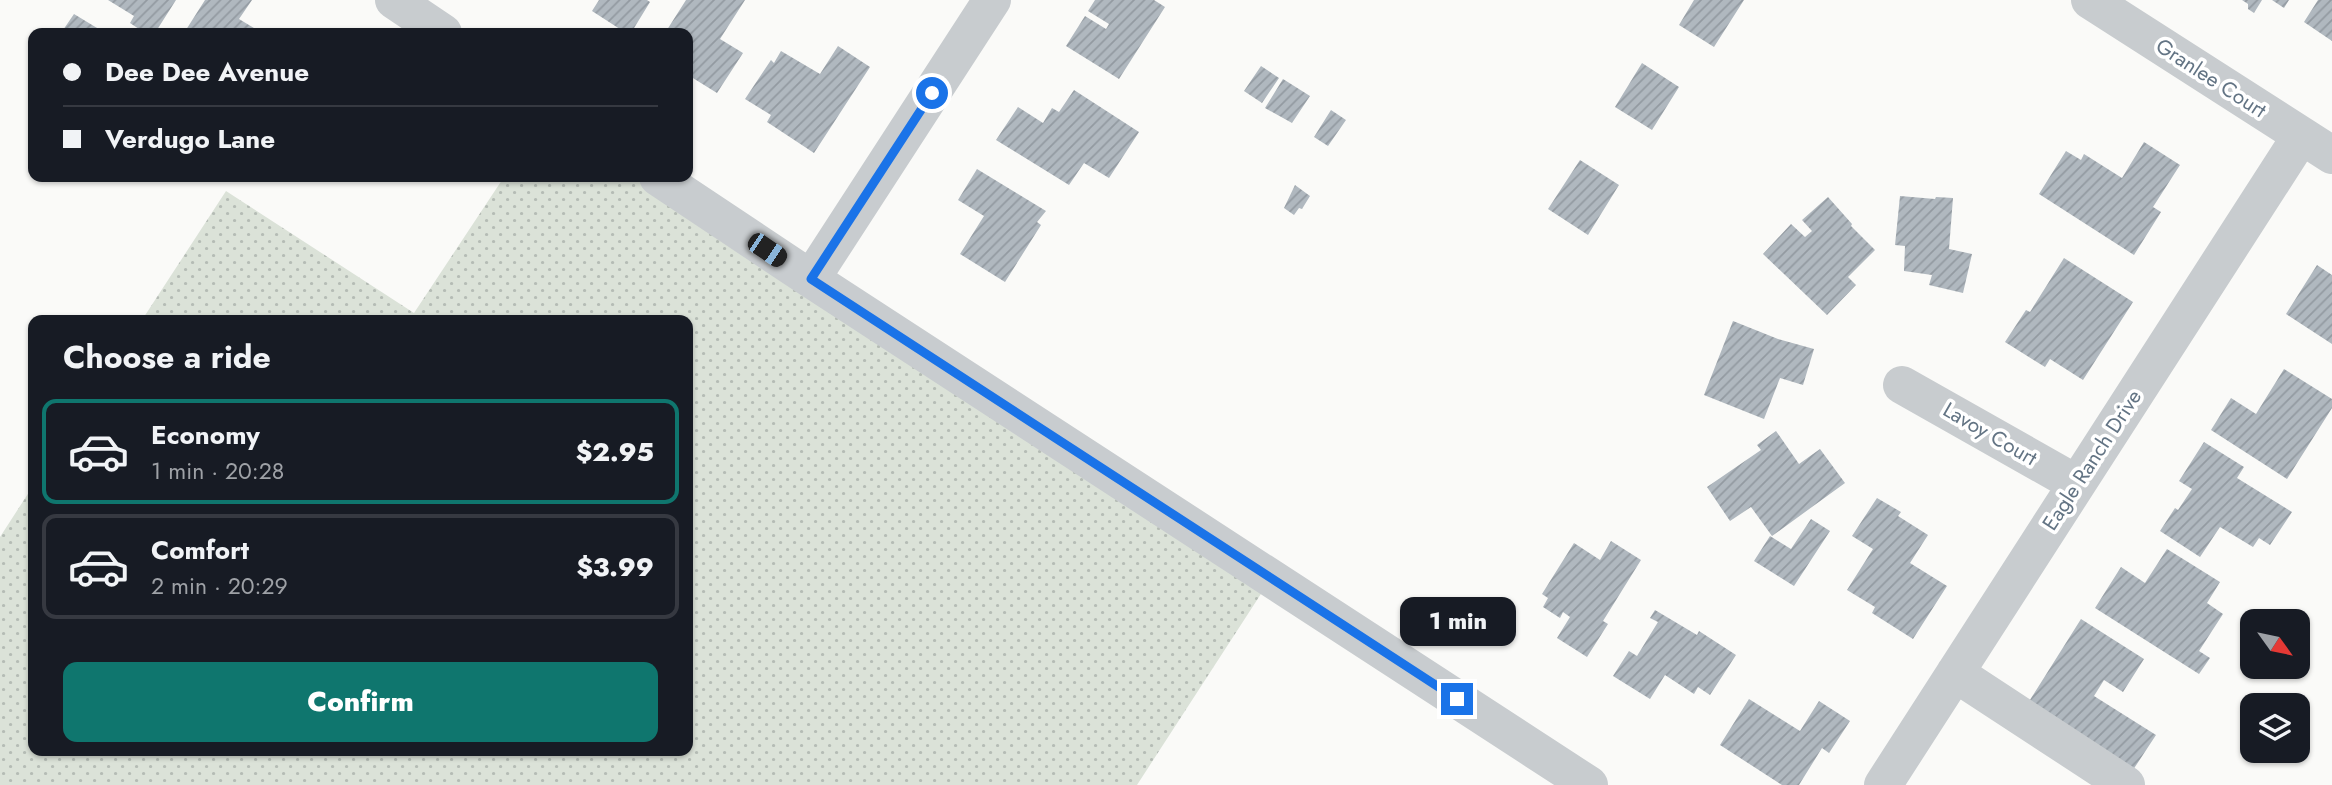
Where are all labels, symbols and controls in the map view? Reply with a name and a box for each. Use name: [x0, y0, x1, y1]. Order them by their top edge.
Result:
street label: Granlee Court: [2150, 31, 2272, 125]
text: Dee Dee Avenue: [105, 53, 309, 91]
route start: [916, 77, 948, 109]
text: Verdugo Lane: [105, 120, 275, 158]
car: [744, 230, 791, 270]
text: Choose a ride: [63, 334, 271, 380]
street label: Eagle Ranch Drive: [2035, 384, 2149, 536]
street label: Lavoy Court: [1937, 395, 2043, 473]
text: Economy: [151, 416, 260, 454]
icon: car: [67, 420, 130, 483]
text: $2.95: [576, 433, 654, 471]
text: 1 min · 20:28: [151, 454, 284, 488]
text: Comfort: [151, 531, 249, 569]
icon: car: [67, 535, 130, 598]
text: $3.99: [576, 548, 654, 586]
text: 2 min · 20:29: [151, 569, 288, 603]
callout: 1 min: [1399, 598, 1515, 646]
text: 1 min: [1429, 604, 1487, 638]
north arrow: [2240, 609, 2310, 679]
map controls: [2240, 609, 2310, 763]
button: Confirm: [63, 662, 658, 742]
route end: [1441, 683, 1473, 715]
button: layers: [2240, 693, 2310, 763]

